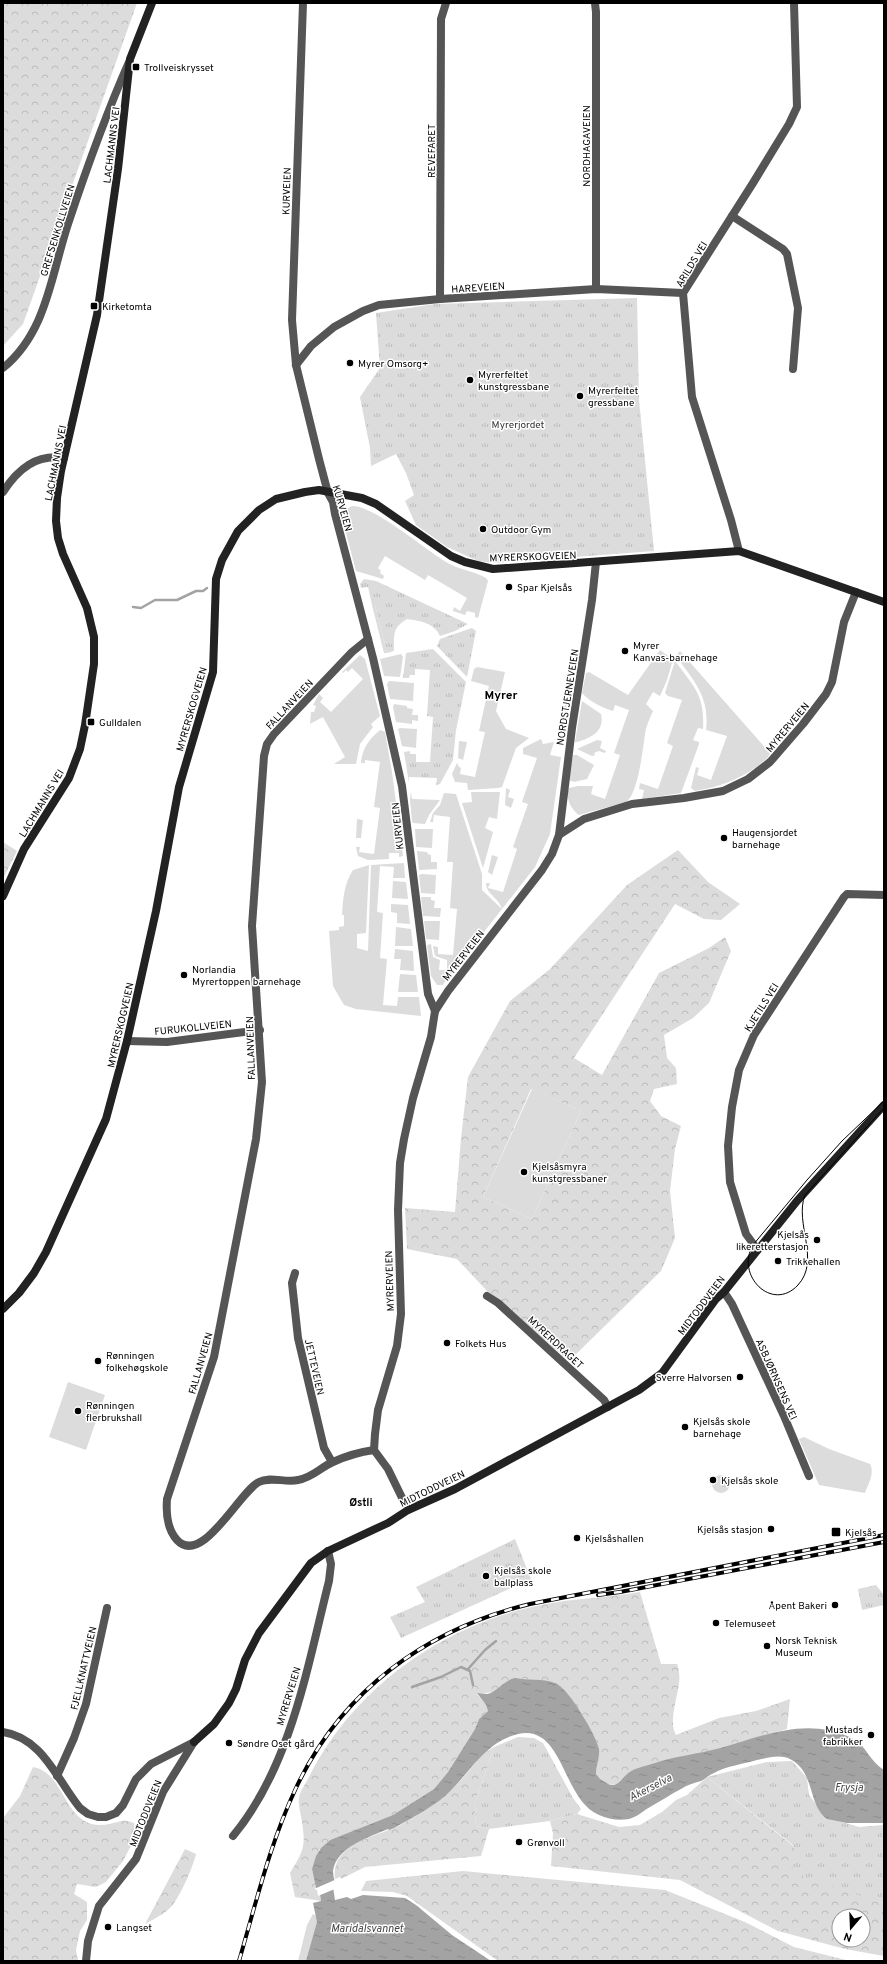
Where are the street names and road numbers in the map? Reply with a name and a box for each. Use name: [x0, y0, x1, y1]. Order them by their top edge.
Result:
street label: NORDHAGAVEIEN: [581, 105, 594, 187]
street label: LACHMANNS VEI: [101, 106, 124, 184]
street label: REVEFARET: [426, 124, 439, 178]
street label: KURVEIEN: [280, 167, 295, 215]
street label: GREFSENKOLLVEIEN: [38, 183, 79, 278]
street label: ARILDS VEI: [673, 239, 711, 290]
street label: HAREVEIEN: [451, 280, 505, 297]
street label: LACHMANNS VEI: [43, 424, 70, 502]
street label: KURVEIEN: [329, 484, 354, 533]
street label: MYRERSKOGVEIEN: [489, 549, 577, 566]
street label: NORDSTJERNEVEIEN: [554, 648, 583, 746]
street label: MYRERSKOGVEIEN: [174, 666, 211, 753]
street label: FALLANVEIEN: [264, 677, 317, 733]
street label: MYRERVEIEN: [764, 700, 813, 756]
street label: LACHMANNS VEI: [17, 767, 68, 840]
street label: KURVEIEN: [390, 801, 407, 850]
street label: MYRERVEIEN: [440, 928, 488, 984]
street label: MYRERSKOGVEIEN: [105, 981, 138, 1069]
street label: KJETILS VEI: [742, 981, 782, 1035]
street label: FALLANVEIEN: [244, 1016, 259, 1080]
street label: FURUKOLLVEIEN: [154, 1018, 232, 1039]
street label: MYRERVEIEN: [383, 1250, 398, 1312]
street label: MIDTODDVEIEN: [676, 1274, 729, 1338]
street label: MYRERDRAGET: [524, 1314, 586, 1372]
street label: FALLANVEIEN: [186, 1331, 216, 1396]
street label: ASBJØRNSENS VEI: [752, 1337, 799, 1422]
street label: JETTEVEIEN: [301, 1338, 326, 1397]
street label: MIDTODDVEIEN: [398, 1468, 467, 1511]
street label: FJELLKNATTVEIEN: [69, 1625, 100, 1711]
street label: MYRERVEIEN: [274, 1665, 305, 1728]
street label: MIDTODDVEIEN: [127, 1778, 166, 1849]

